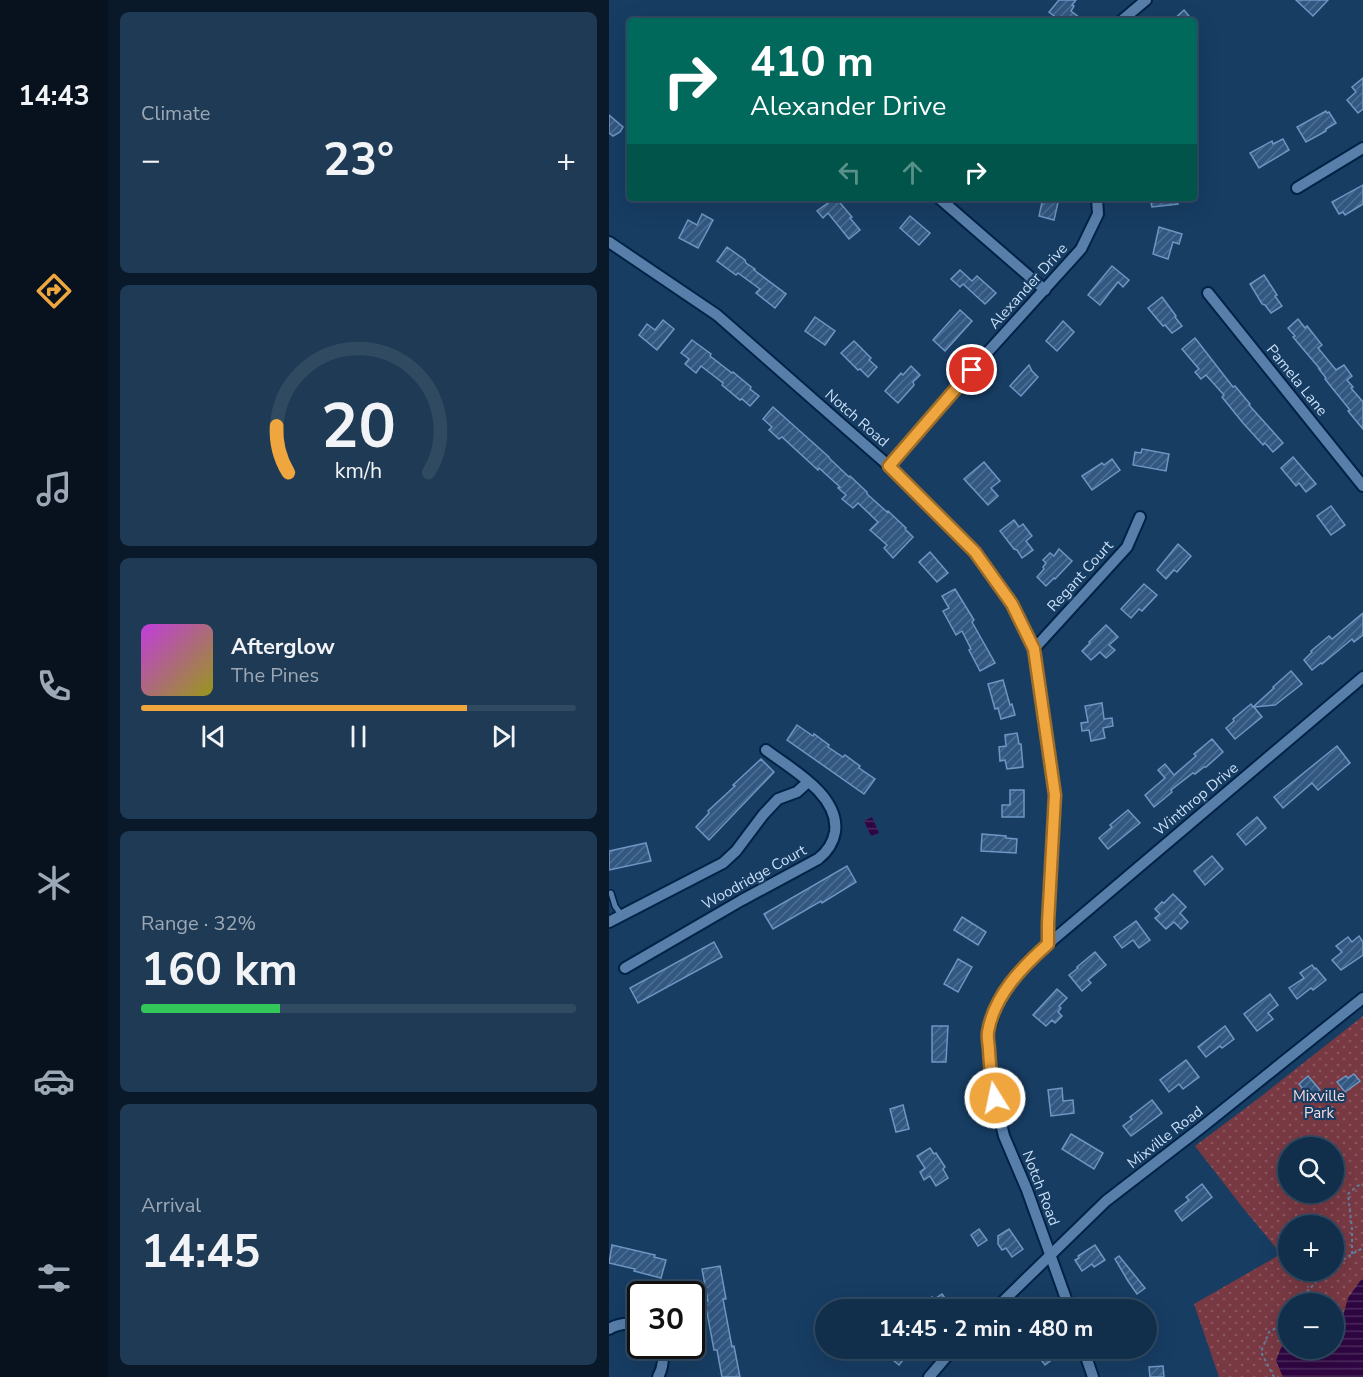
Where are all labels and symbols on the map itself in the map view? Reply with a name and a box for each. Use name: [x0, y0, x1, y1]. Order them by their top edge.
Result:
street label: Alexander Drive: [984, 239, 1072, 333]
street label: Pamela Lane: [1262, 340, 1332, 420]
pin: [946, 344, 997, 395]
street label: Notch Road: [821, 385, 893, 451]
street label: Regant Court: [1043, 535, 1118, 616]
street label: Winthrop Drive: [1150, 758, 1242, 840]
street label: Woodridge Court: [698, 840, 811, 914]
position arrow: [963, 1066, 1027, 1130]
park label: Mixville Park: [1293, 1086, 1345, 1123]
street label: Mixville Road: [1123, 1101, 1207, 1173]
street label: Notch Road: [1018, 1148, 1064, 1228]
speed limit sign: 30: [627, 1281, 705, 1359]

